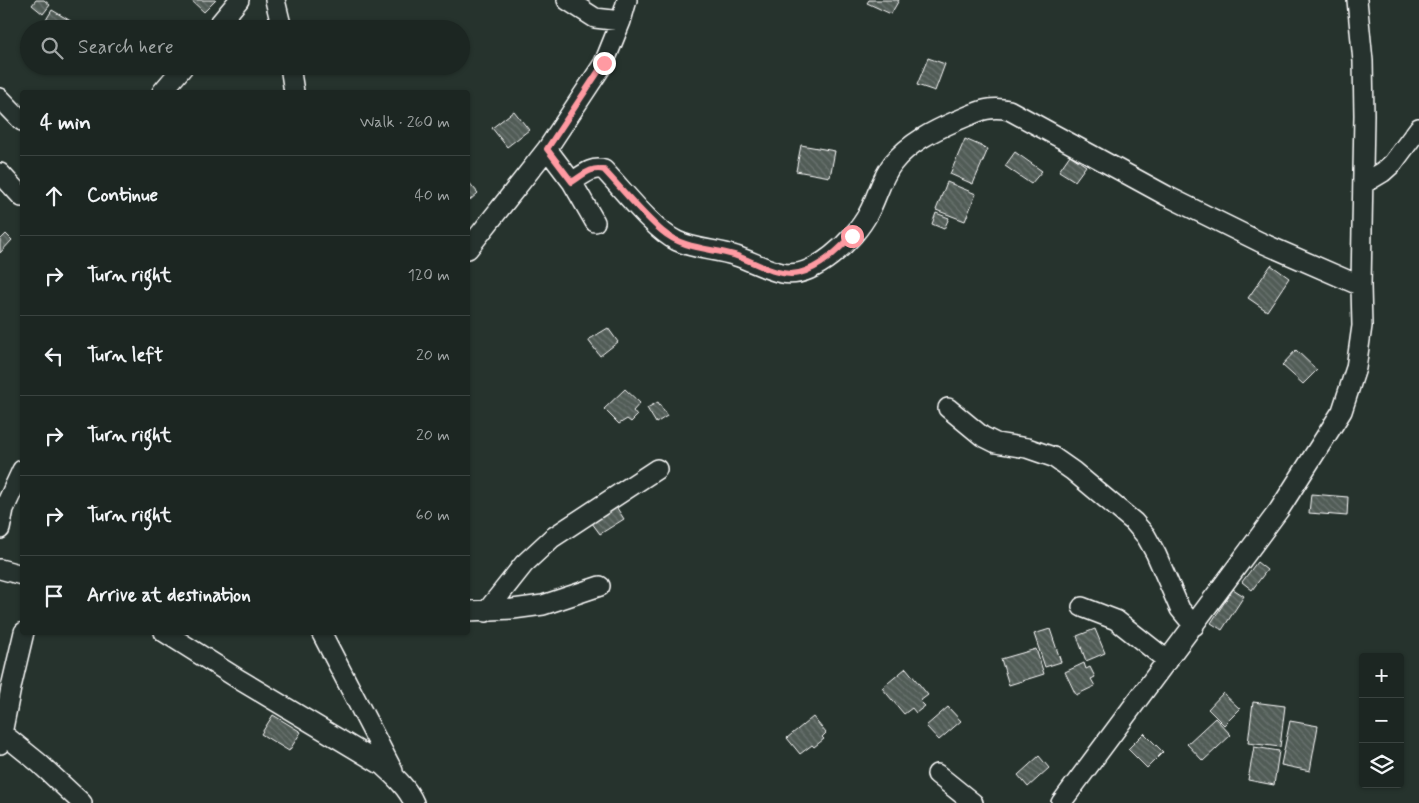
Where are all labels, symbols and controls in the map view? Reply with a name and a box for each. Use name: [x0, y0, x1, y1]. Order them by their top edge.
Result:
search box: [20, 20, 470, 75]
icon: search: [38, 34, 66, 62]
text: Search here: [78, 35, 174, 60]
route end: [593, 52, 616, 75]
text: 4 min: [40, 109, 91, 137]
text: Walk · 260 m: [360, 112, 450, 133]
icon: ahead: [40, 182, 68, 210]
text: Continue: [87, 183, 158, 208]
text: 40 m: [414, 185, 450, 206]
route start: [841, 225, 864, 248]
icon: right: [40, 262, 68, 290]
text: Turn right: [87, 263, 171, 288]
text: 120 m: [408, 265, 450, 286]
icon: left: [40, 342, 68, 370]
text: Turn left: [87, 343, 163, 368]
text: 20 m: [416, 345, 450, 366]
icon: right: [40, 422, 68, 450]
text: Turn right: [87, 423, 171, 448]
text: 20 m: [416, 425, 450, 446]
icon: right: [40, 502, 68, 530]
text: Turn right: [87, 503, 171, 528]
text: 60 m: [416, 505, 450, 526]
icon: arrive: [40, 582, 68, 610]
text: Arrive at destination: [87, 583, 251, 608]
map controls: [1359, 653, 1404, 788]
button: +: [1359, 653, 1404, 698]
button: −: [1359, 698, 1404, 743]
button: layers: [1359, 743, 1404, 788]

